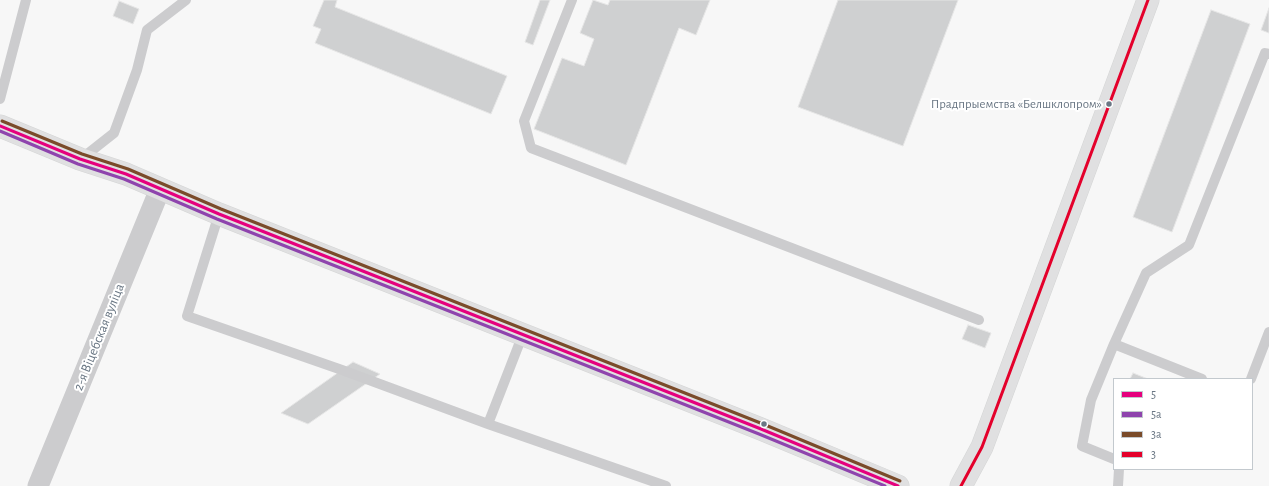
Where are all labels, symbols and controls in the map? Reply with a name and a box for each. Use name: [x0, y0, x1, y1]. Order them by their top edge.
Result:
place label: Прадпрыемства «Белшклопром»: [931, 96, 1102, 112]
marker: Прадпрыемства «Белшклопром»: [1104, 99, 1114, 109]
street label: 2-я Віцебская вуліца: [70, 281, 128, 393]
legend: [1113, 378, 1253, 470]
text: 5: [1151, 388, 1156, 400]
text: 5а: [1151, 408, 1162, 420]
unlabelled marker: [759, 419, 769, 429]
text: 3а: [1151, 428, 1161, 440]
text: 3: [1151, 448, 1156, 460]

